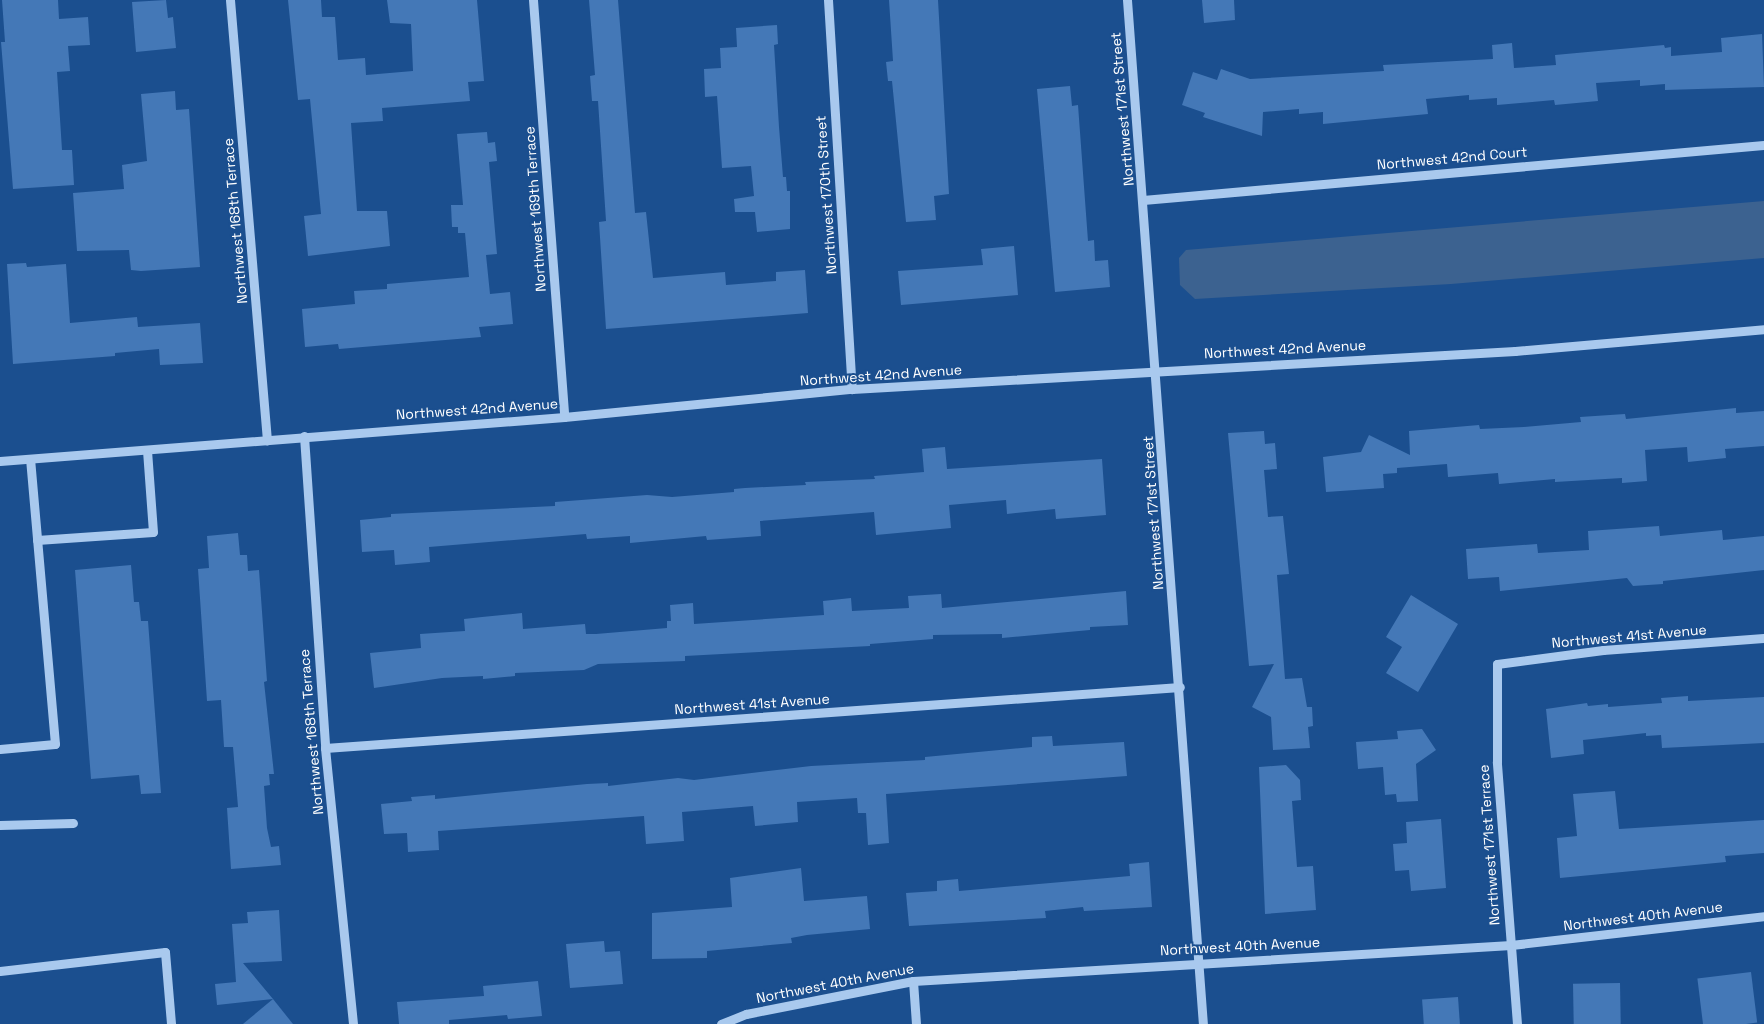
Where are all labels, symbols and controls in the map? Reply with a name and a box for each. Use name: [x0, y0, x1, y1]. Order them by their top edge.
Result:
street label: Northwest 171st Street: [1107, 31, 1137, 187]
street label: Northwest 170th Street: [812, 115, 840, 275]
street label: Northwest 169th Terrace: [521, 125, 549, 293]
street label: Northwest 168th Terrace: [219, 137, 251, 305]
street label: Northwest 42nd Court: [1376, 143, 1528, 173]
street label: Northwest 42nd Avenue: [1203, 336, 1367, 362]
street label: Northwest 42nd Avenue: [799, 361, 963, 389]
street label: Northwest 42nd Avenue: [395, 395, 559, 423]
street label: Northwest 171st Street: [1139, 435, 1167, 591]
street label: Northwest 41st Avenue: [1551, 621, 1707, 651]
street label: Northwest 168th Terrace: [295, 648, 327, 816]
street label: Northwest 41st Avenue: [674, 690, 830, 718]
street label: Northwest 171st Terrace: [1475, 764, 1503, 926]
street label: Northwest 40th Avenue: [1562, 898, 1724, 934]
street label: Northwest 40th Avenue: [1159, 933, 1321, 959]
street label: Northwest 40th Avenue: [755, 959, 915, 1007]

